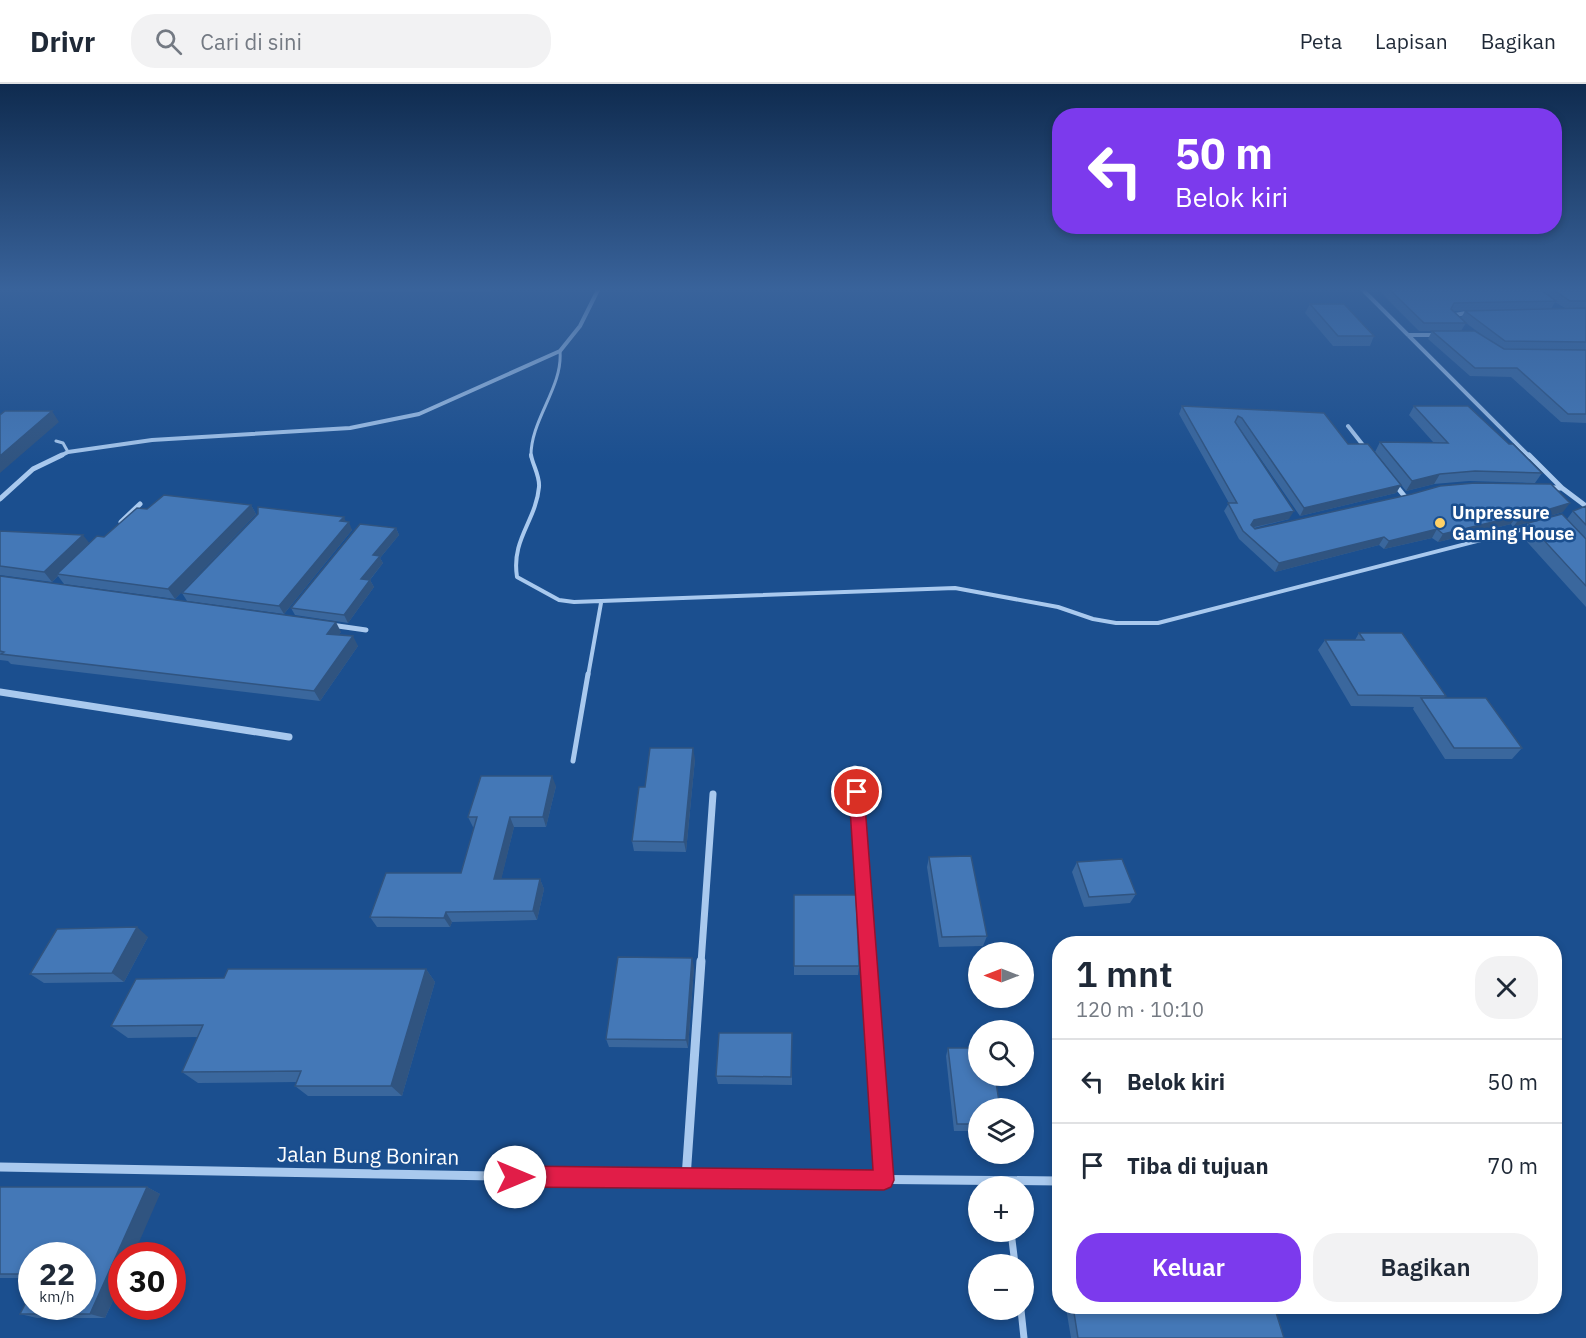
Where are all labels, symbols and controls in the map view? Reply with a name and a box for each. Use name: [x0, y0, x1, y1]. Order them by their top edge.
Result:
search box: [131, 14, 551, 68]
text: Drivr: [30, 23, 95, 60]
icon: search: [152, 25, 185, 58]
text: Cari di sini: [200, 27, 302, 56]
text: Peta: [1300, 27, 1342, 55]
text: Lapisan: [1375, 27, 1448, 55]
text: Bagikan: [1481, 27, 1556, 55]
text: 50 m: [1175, 126, 1273, 181]
icon: left: [1076, 132, 1154, 210]
text: Belok kiri: [1175, 179, 1288, 214]
place label: Unpressure Gaming House: [1452, 501, 1574, 545]
marker: Unpressure Gaming House: [1433, 516, 1447, 530]
pin: [831, 766, 882, 817]
icon: arrive: [840, 775, 873, 808]
north arrow: [968, 942, 1034, 1008]
map controls: [968, 942, 1034, 1320]
text: 1 mnt: [1076, 950, 1173, 997]
button: close: [1475, 956, 1538, 1019]
text: 120 m · 10:10: [1076, 996, 1204, 1023]
button: search: [968, 1020, 1034, 1086]
icon: left: [1076, 1065, 1109, 1098]
text: Belok kiri: [1127, 1067, 1225, 1096]
text: 50 m: [1487, 1067, 1538, 1096]
button: layers: [968, 1098, 1034, 1164]
street label: Jalan Bung Boniran: [276, 1139, 460, 1171]
position arrow: [483, 1145, 547, 1209]
icon: arrive: [1076, 1149, 1109, 1182]
text: Tiba di tujuan: [1127, 1151, 1269, 1180]
text: 70 m: [1487, 1151, 1538, 1180]
button: +: [968, 1176, 1034, 1242]
button: Keluar: [1076, 1233, 1301, 1302]
button: Bagikan: [1313, 1233, 1538, 1302]
speed limit sign: 30: [108, 1242, 186, 1320]
text: 22: [39, 1254, 75, 1293]
button: −: [968, 1254, 1034, 1320]
text: km/h: [39, 1287, 75, 1306]

